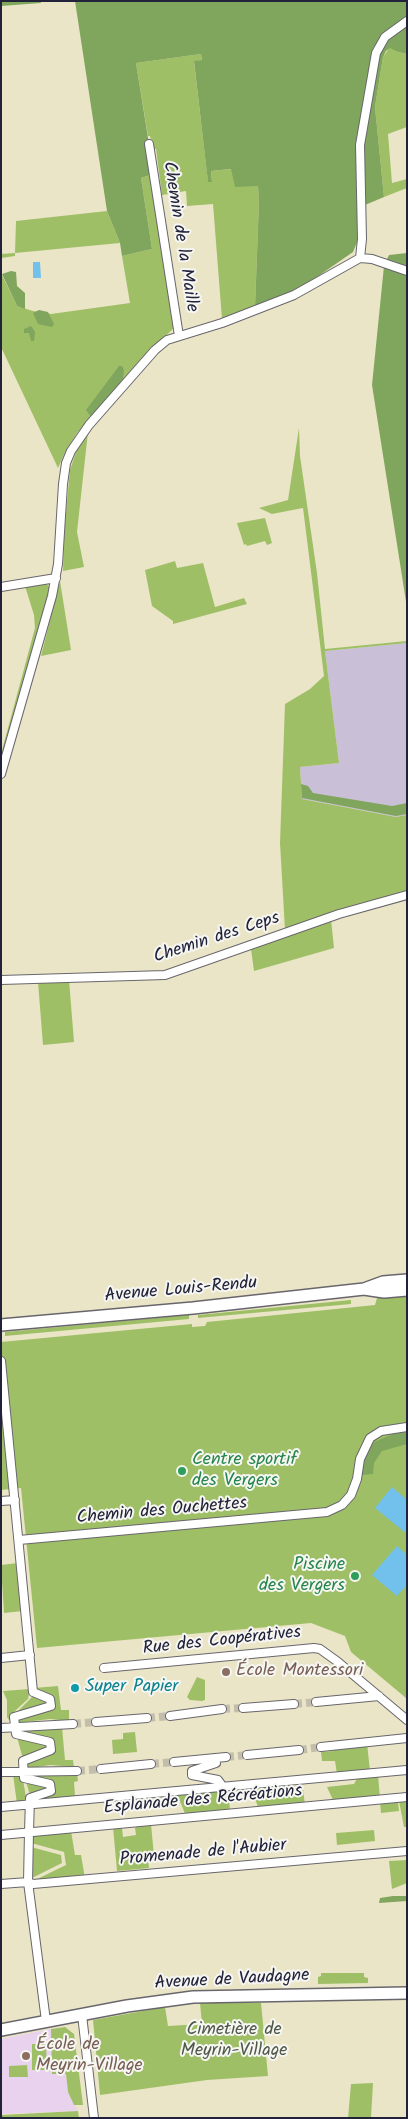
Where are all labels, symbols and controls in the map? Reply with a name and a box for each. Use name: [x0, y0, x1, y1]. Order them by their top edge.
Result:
street label: Chemin de la Maille: [156, 160, 202, 314]
street label: Chemin des Ceps: [151, 908, 283, 970]
street label: Avenue Louis-Rendu: [104, 1274, 258, 1308]
place label: Centre sportif des Vergers: [192, 1450, 297, 1492]
marker: Centre sportif des Vergers: [176, 1465, 188, 1477]
street label: Chemin des Ouchettes: [76, 1494, 248, 1530]
place label: Piscine des Vergers: [259, 1555, 345, 1598]
marker: Piscine des Vergers: [349, 1570, 361, 1582]
street label: Rue des Coopératives: [142, 1623, 302, 1661]
place label: École Montessori: [236, 1661, 363, 1683]
marker: École Montessori: [220, 1666, 232, 1678]
place label: Super Papier: [85, 1677, 178, 1699]
marker: Super Papier: [69, 1682, 81, 1694]
street label: Esplanade des Récréations: [103, 1782, 303, 1820]
street label: Promenade de l'Aubier: [119, 1836, 287, 1872]
street label: Avenue de Vaudagne: [154, 1966, 310, 1996]
park label: Cimetière de Meyrin-Village: [181, 2020, 287, 2062]
place label: École de Meyrin-Village: [36, 2035, 143, 2078]
marker: École de Meyrin-Village: [20, 2050, 32, 2062]

